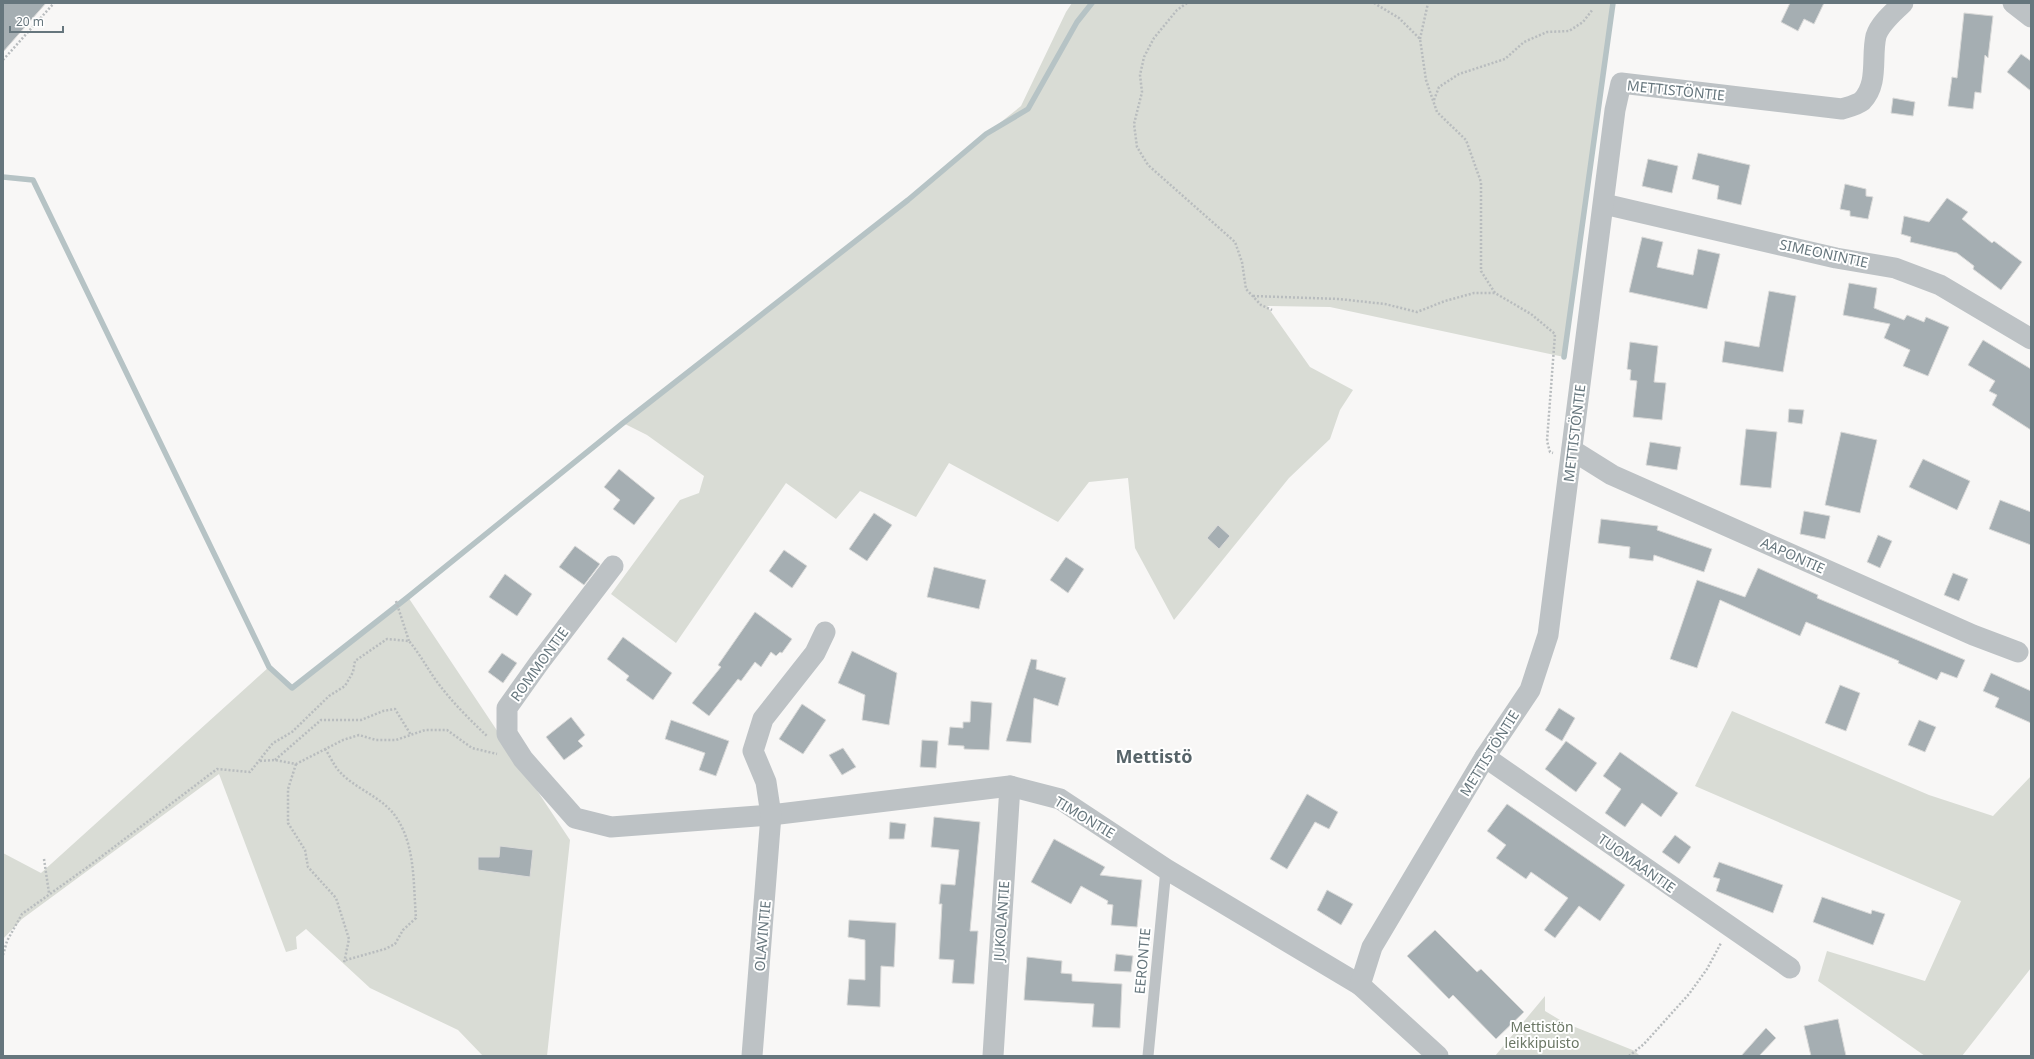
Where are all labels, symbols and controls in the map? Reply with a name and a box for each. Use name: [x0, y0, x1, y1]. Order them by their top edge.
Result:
scale bar: [10, 8, 63, 34]
text: 20 m: [16, 13, 44, 30]
street label: METTISTÖNTIE: [1626, 75, 1726, 105]
street label: SIMEONINTIE: [1778, 234, 1870, 272]
street label: METTISTÖNTIE: [1559, 383, 1589, 483]
street label: AAPONTIE: [1758, 532, 1828, 578]
street label: ROMMONTIE: [506, 623, 572, 705]
street label: METTISTÖNTIE: [1455, 706, 1523, 800]
district label: Mettistö: [1116, 744, 1192, 768]
street label: TIMONTIE: [1051, 792, 1119, 842]
street label: TUOMAANTIE: [1594, 829, 1680, 897]
street label: JUKOLANTIE: [989, 880, 1013, 964]
street label: OLAVINTIE: [749, 900, 775, 972]
street label: EERONTIE: [1130, 927, 1154, 995]
park label: Mettistön leikkipuisto: [1505, 1017, 1579, 1052]

